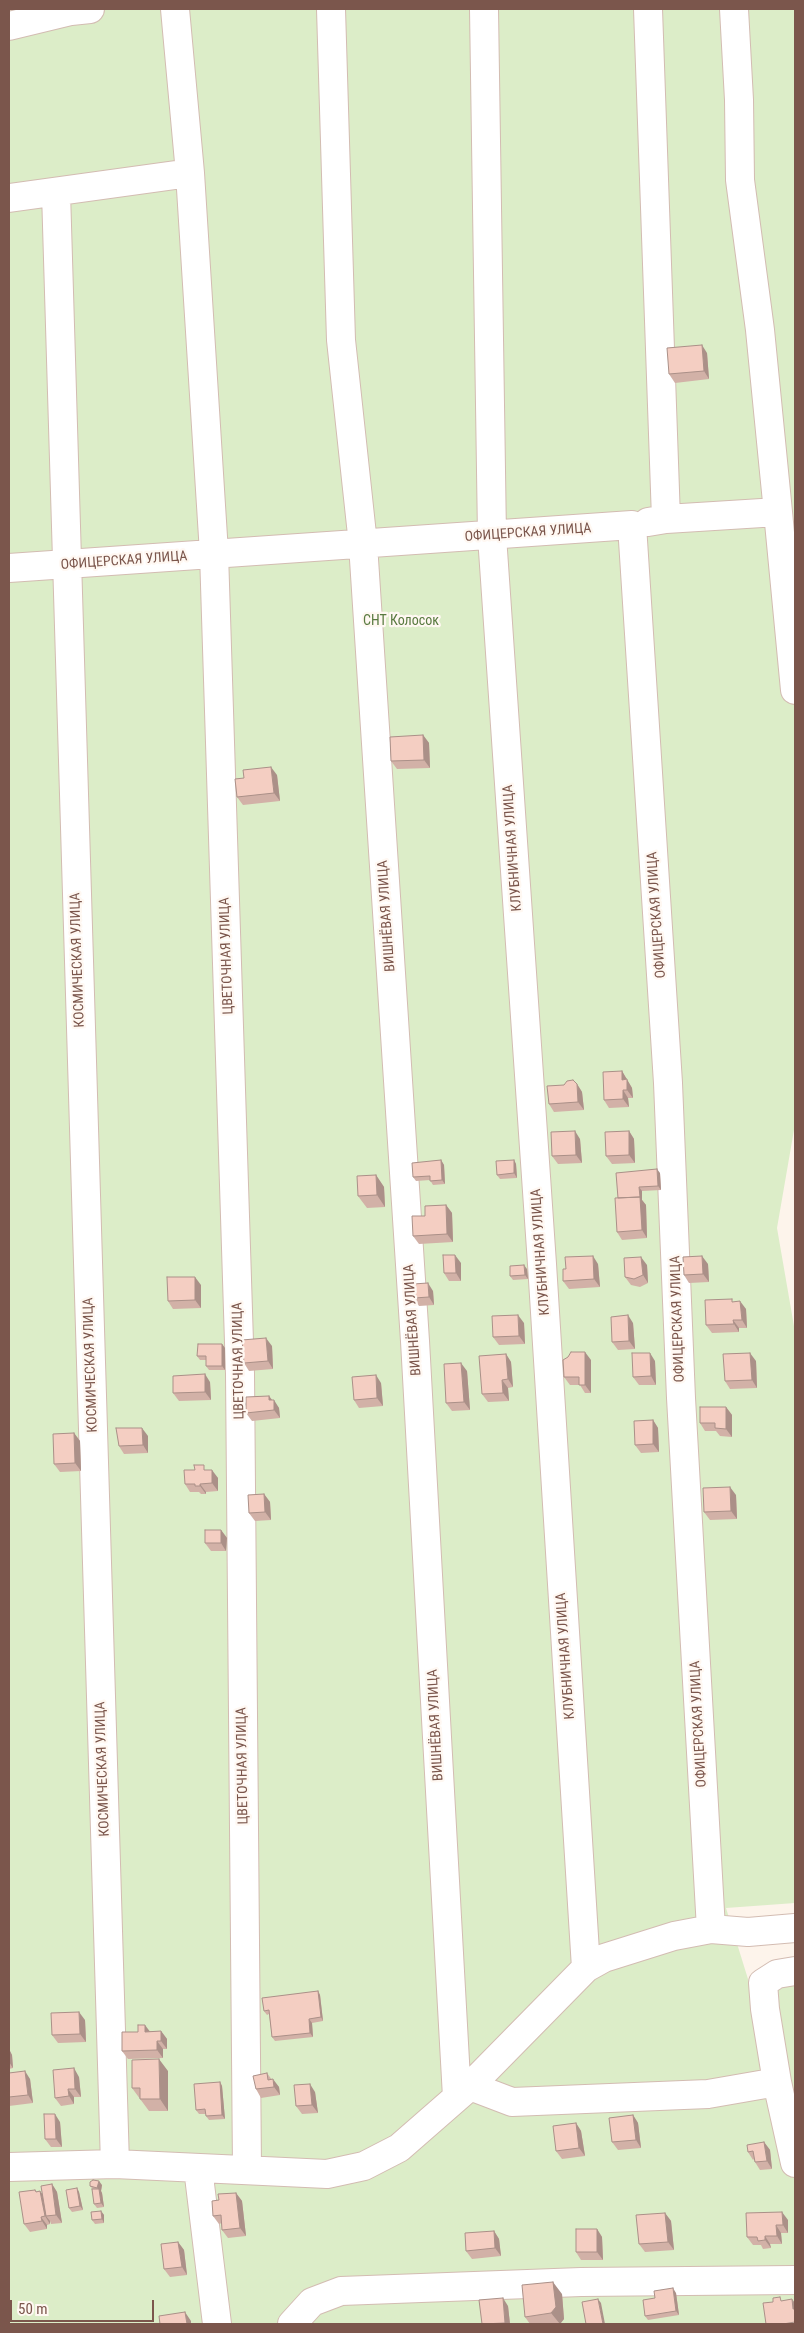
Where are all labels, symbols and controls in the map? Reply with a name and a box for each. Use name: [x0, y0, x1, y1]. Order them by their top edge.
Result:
street label: ОФИЦЕРСКАЯ УЛИЦА: [464, 520, 592, 546]
street label: ОФИЦЕРСКАЯ УЛИЦА: [60, 548, 188, 574]
park label: СНТ Колосок: [363, 613, 439, 629]
street label: КЛУБНИЧНАЯ УЛИЦА: [500, 784, 526, 912]
street label: ОФИЦЕРСКАЯ УЛИЦА: [644, 851, 670, 979]
street label: ВИШНЁВАЯ УЛИЦА: [375, 860, 399, 972]
street label: КОСМИЧЕСКАЯ УЛИЦА: [67, 892, 89, 1028]
street label: ЦВЕТОЧНАЯ УЛИЦА: [217, 897, 237, 1015]
street label: КЛУБНИЧНАЯ УЛИЦА: [528, 1188, 554, 1316]
street label: ОФИЦЕРСКАЯ УЛИЦА: [667, 1255, 689, 1383]
street label: ВИШНЁВАЯ УЛИЦА: [401, 1264, 425, 1376]
street label: КОСМИЧЕСКАЯ УЛИЦА: [80, 1297, 102, 1433]
street label: ЦВЕТОЧНАЯ УЛИЦА: [230, 1302, 248, 1420]
street label: КЛУБНИЧНАЯ УЛИЦА: [553, 1592, 579, 1720]
street label: ОФИЦЕРСКАЯ УЛИЦА: [687, 1660, 711, 1788]
street label: ВИШНЁВАЯ УЛИЦА: [425, 1669, 447, 1781]
street label: КОСМИЧЕСКАЯ УЛИЦА: [92, 1701, 114, 1837]
street label: ЦВЕТОЧНАЯ УЛИЦА: [234, 1707, 252, 1825]
scale bar: [12, 2290, 156, 2322]
text: 50 m: [18, 2300, 48, 2318]

